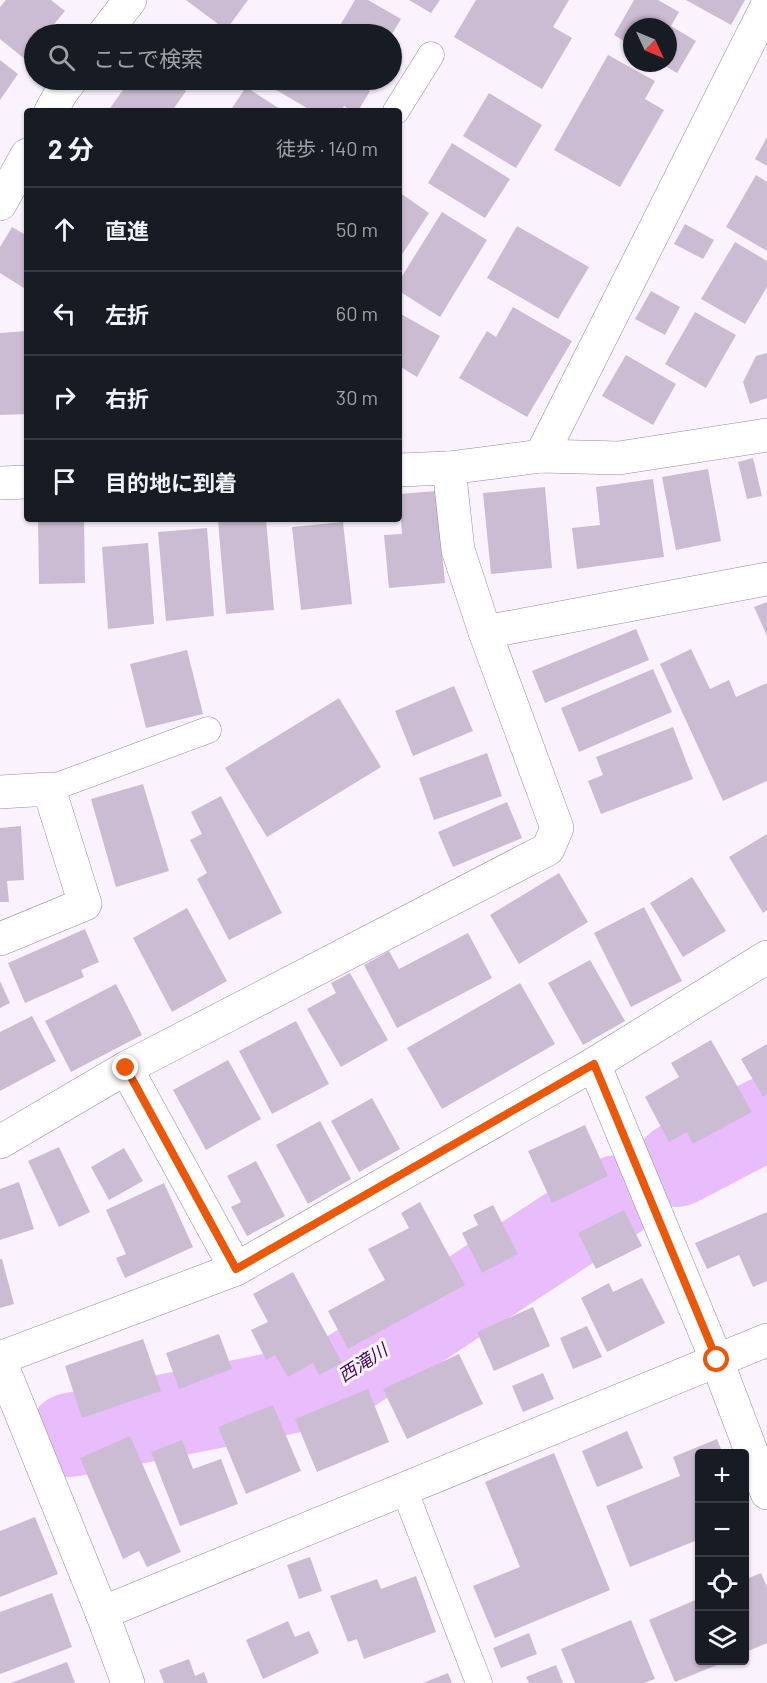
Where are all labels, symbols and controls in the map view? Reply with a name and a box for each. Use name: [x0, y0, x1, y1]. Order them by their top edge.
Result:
north arrow: [623, 18, 677, 72]
search box: [24, 24, 402, 90]
icon: search: [45, 41, 78, 74]
text: ここで検索: [93, 45, 203, 71]
text: 2 分: [48, 133, 94, 164]
text: 徒歩 · 140 m: [276, 136, 378, 160]
icon: ahead: [48, 213, 81, 246]
text: 直進: [105, 217, 149, 243]
text: 50 m: [336, 217, 378, 241]
icon: left: [48, 297, 81, 330]
text: 左折: [105, 301, 149, 327]
text: 60 m: [336, 301, 378, 325]
icon: right: [48, 381, 81, 414]
text: 右折: [105, 385, 149, 411]
text: 30 m: [336, 385, 378, 409]
icon: arrive: [48, 465, 81, 498]
text: 目的地に到着: [105, 469, 237, 495]
route end: [112, 1054, 138, 1080]
water label: 西滝川: [334, 1337, 393, 1386]
route start: [703, 1346, 729, 1372]
map controls: [695, 1449, 749, 1665]
button: +: [695, 1449, 749, 1503]
button: −: [695, 1503, 749, 1557]
button: locate: [695, 1557, 749, 1611]
button: layers: [695, 1611, 749, 1665]

